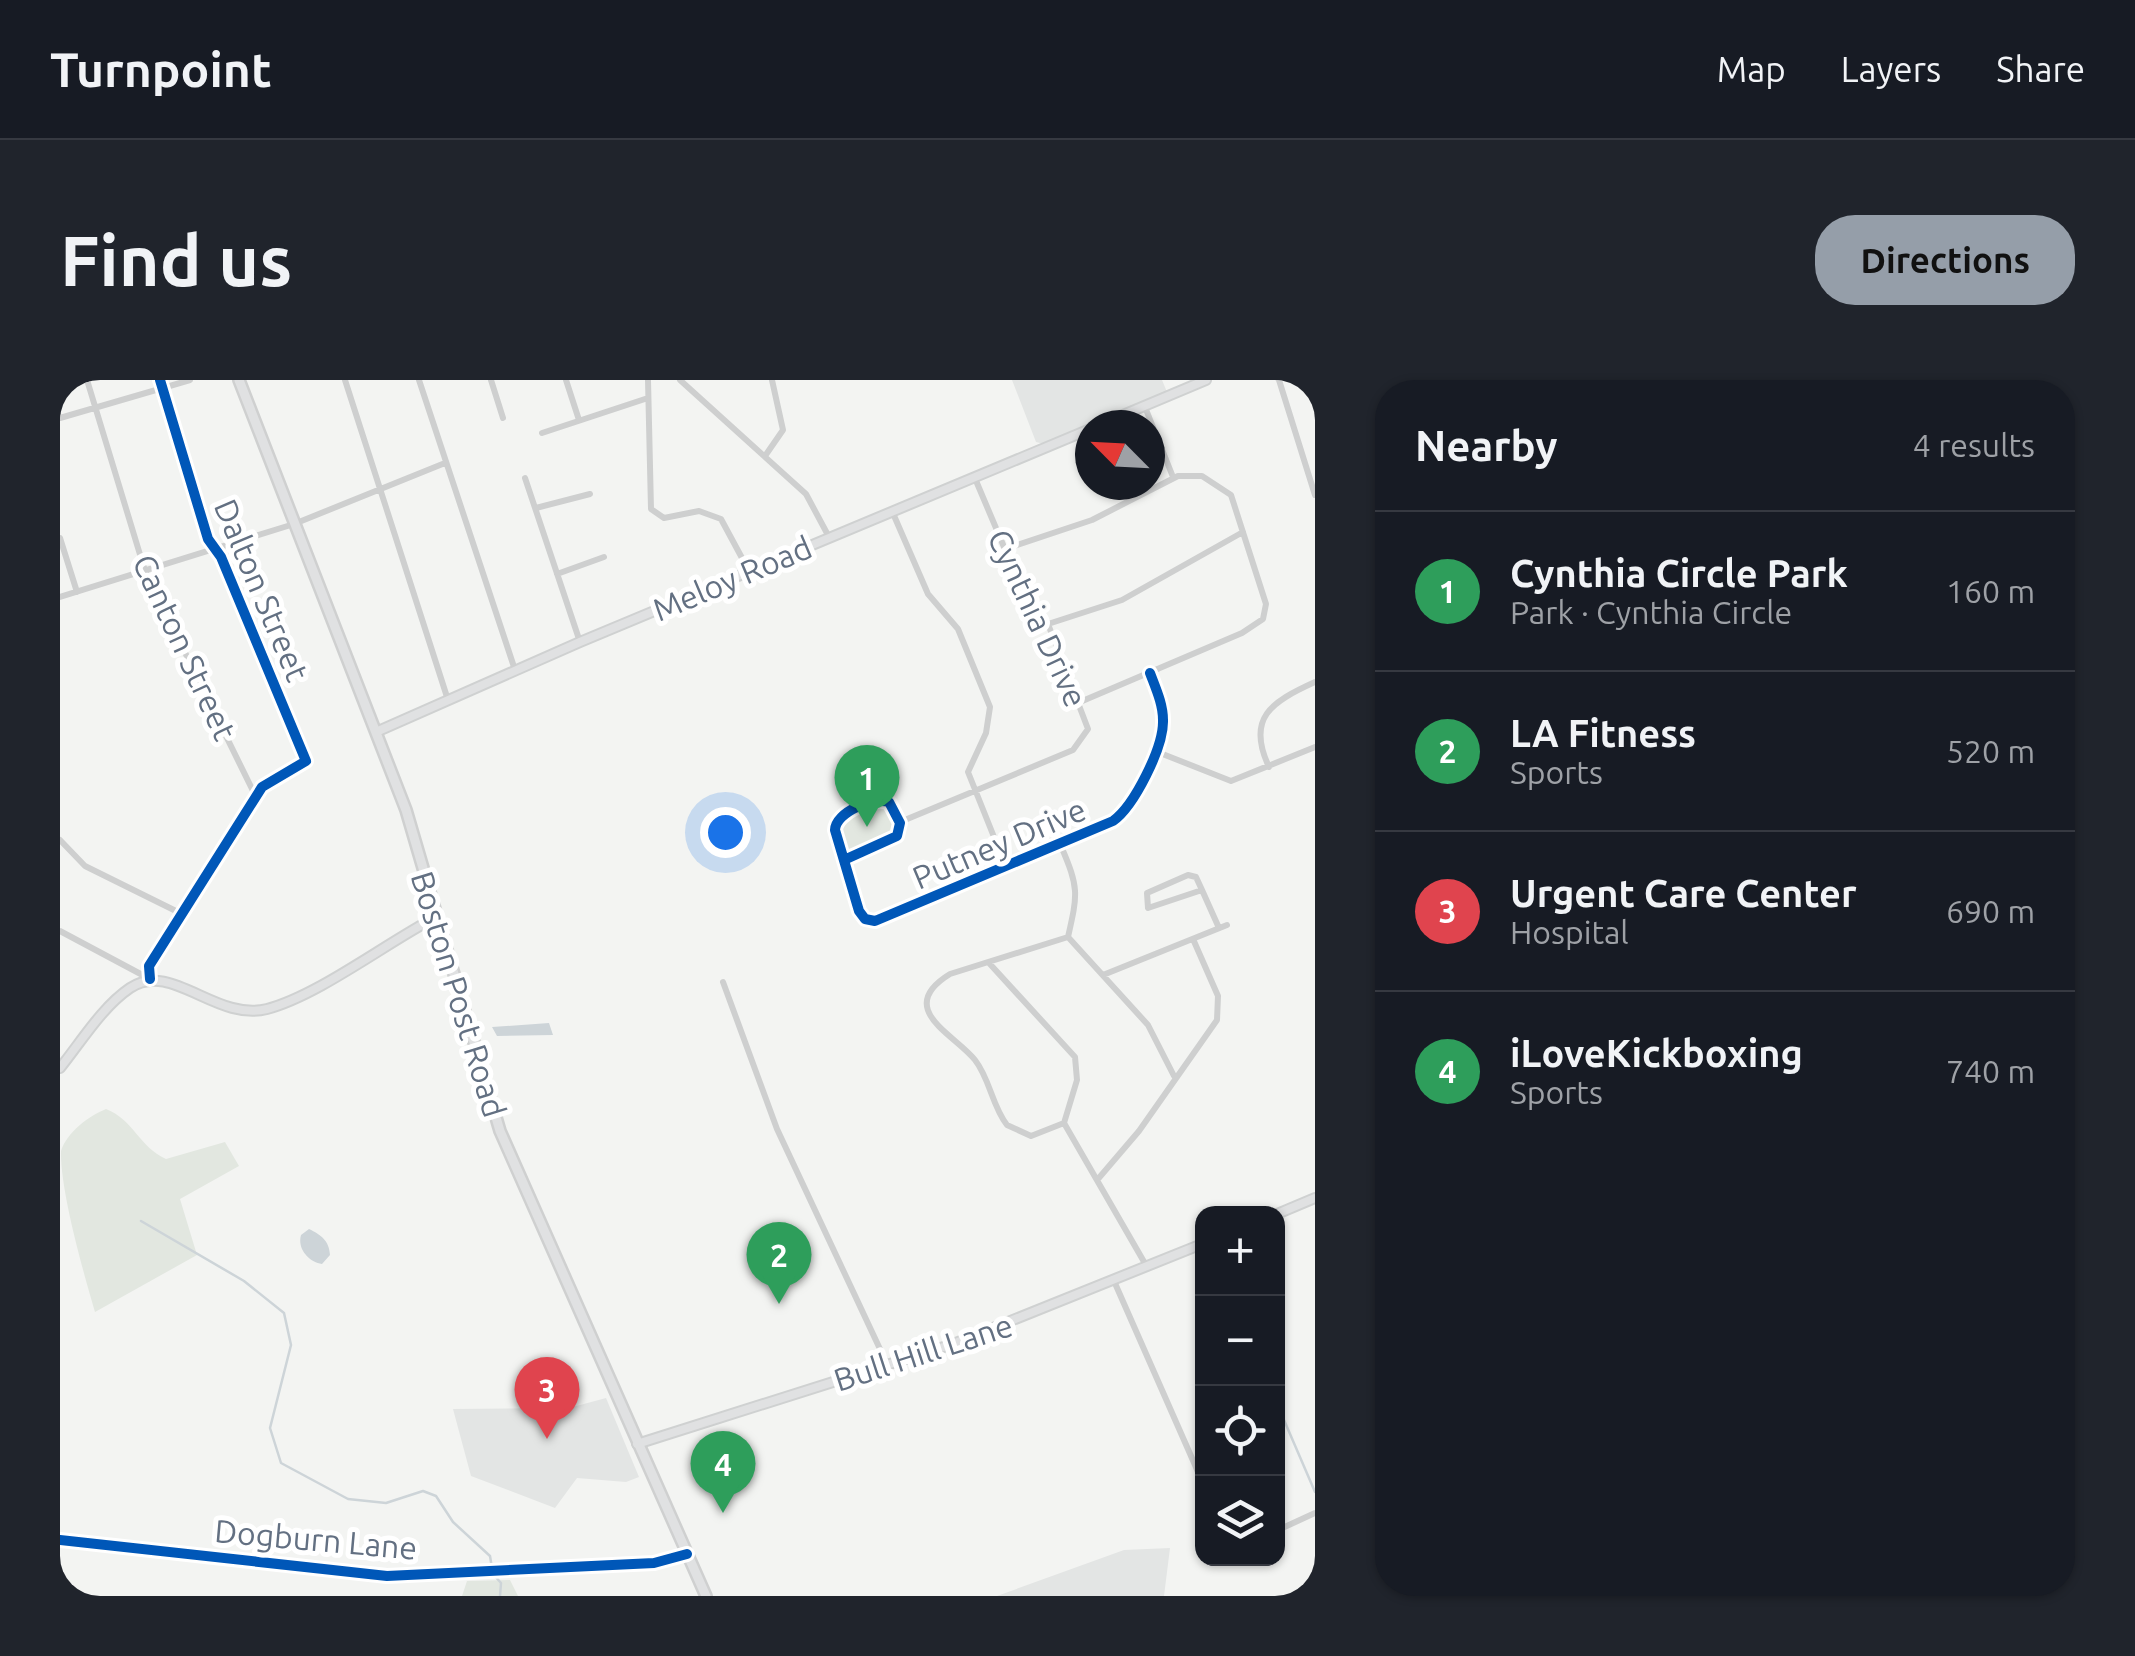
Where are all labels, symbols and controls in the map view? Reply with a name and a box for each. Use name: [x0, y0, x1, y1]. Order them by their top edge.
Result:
text: Turnpoint: [50, 42, 272, 96]
text: Map: [1717, 49, 1786, 89]
text: Layers: [1841, 49, 1941, 89]
text: Share: [1996, 49, 2085, 89]
button: Directions: [1815, 215, 2075, 305]
text: Find us: [60, 221, 292, 299]
north arrow: [1075, 410, 1165, 500]
text: Nearby: [1415, 422, 1558, 469]
text: 4 results: [1913, 427, 2035, 463]
street label: Dalton Street: [208, 494, 317, 687]
street label: Cynthia Drive: [981, 524, 1095, 712]
street label: Meloy Road: [647, 528, 817, 628]
street label: Canton Street: [126, 549, 244, 746]
text: Cynthia Circle Park: [1510, 552, 1848, 594]
text: 1: [1438, 573, 1457, 609]
text: 160 m: [1946, 573, 2035, 609]
text: Park · Cynthia Circle: [1510, 594, 1792, 630]
text: LA Fitness: [1510, 712, 1696, 754]
text: 2: [1438, 733, 1457, 769]
text: 520 m: [1946, 733, 2035, 769]
pin: 1: [834, 744, 900, 827]
text: Sports: [1510, 754, 1603, 790]
street label: Putney Drive: [907, 790, 1091, 896]
your location: [700, 807, 751, 858]
street label: Boston Post Road: [405, 867, 513, 1121]
text: Urgent Care Center: [1510, 872, 1857, 914]
text: 3: [1438, 893, 1457, 929]
text: 690 m: [1946, 893, 2035, 929]
text: Hospital: [1510, 914, 1629, 950]
text: iLoveKickboxing: [1510, 1032, 1803, 1074]
text: 4: [1438, 1053, 1457, 1089]
text: 740 m: [1946, 1053, 2035, 1089]
text: Sports: [1510, 1074, 1603, 1110]
map controls: [1195, 1206, 1285, 1566]
button: +: [1195, 1206, 1285, 1296]
pin: 2: [746, 1222, 812, 1304]
button: −: [1195, 1296, 1285, 1386]
street label: Bull Hill Lane: [829, 1306, 1017, 1398]
pin: 3: [514, 1356, 580, 1439]
button: locate: [1195, 1386, 1285, 1476]
pin: 4: [690, 1430, 756, 1513]
button: layers: [1195, 1476, 1285, 1566]
street label: Dogburn Lane: [213, 1512, 419, 1566]

